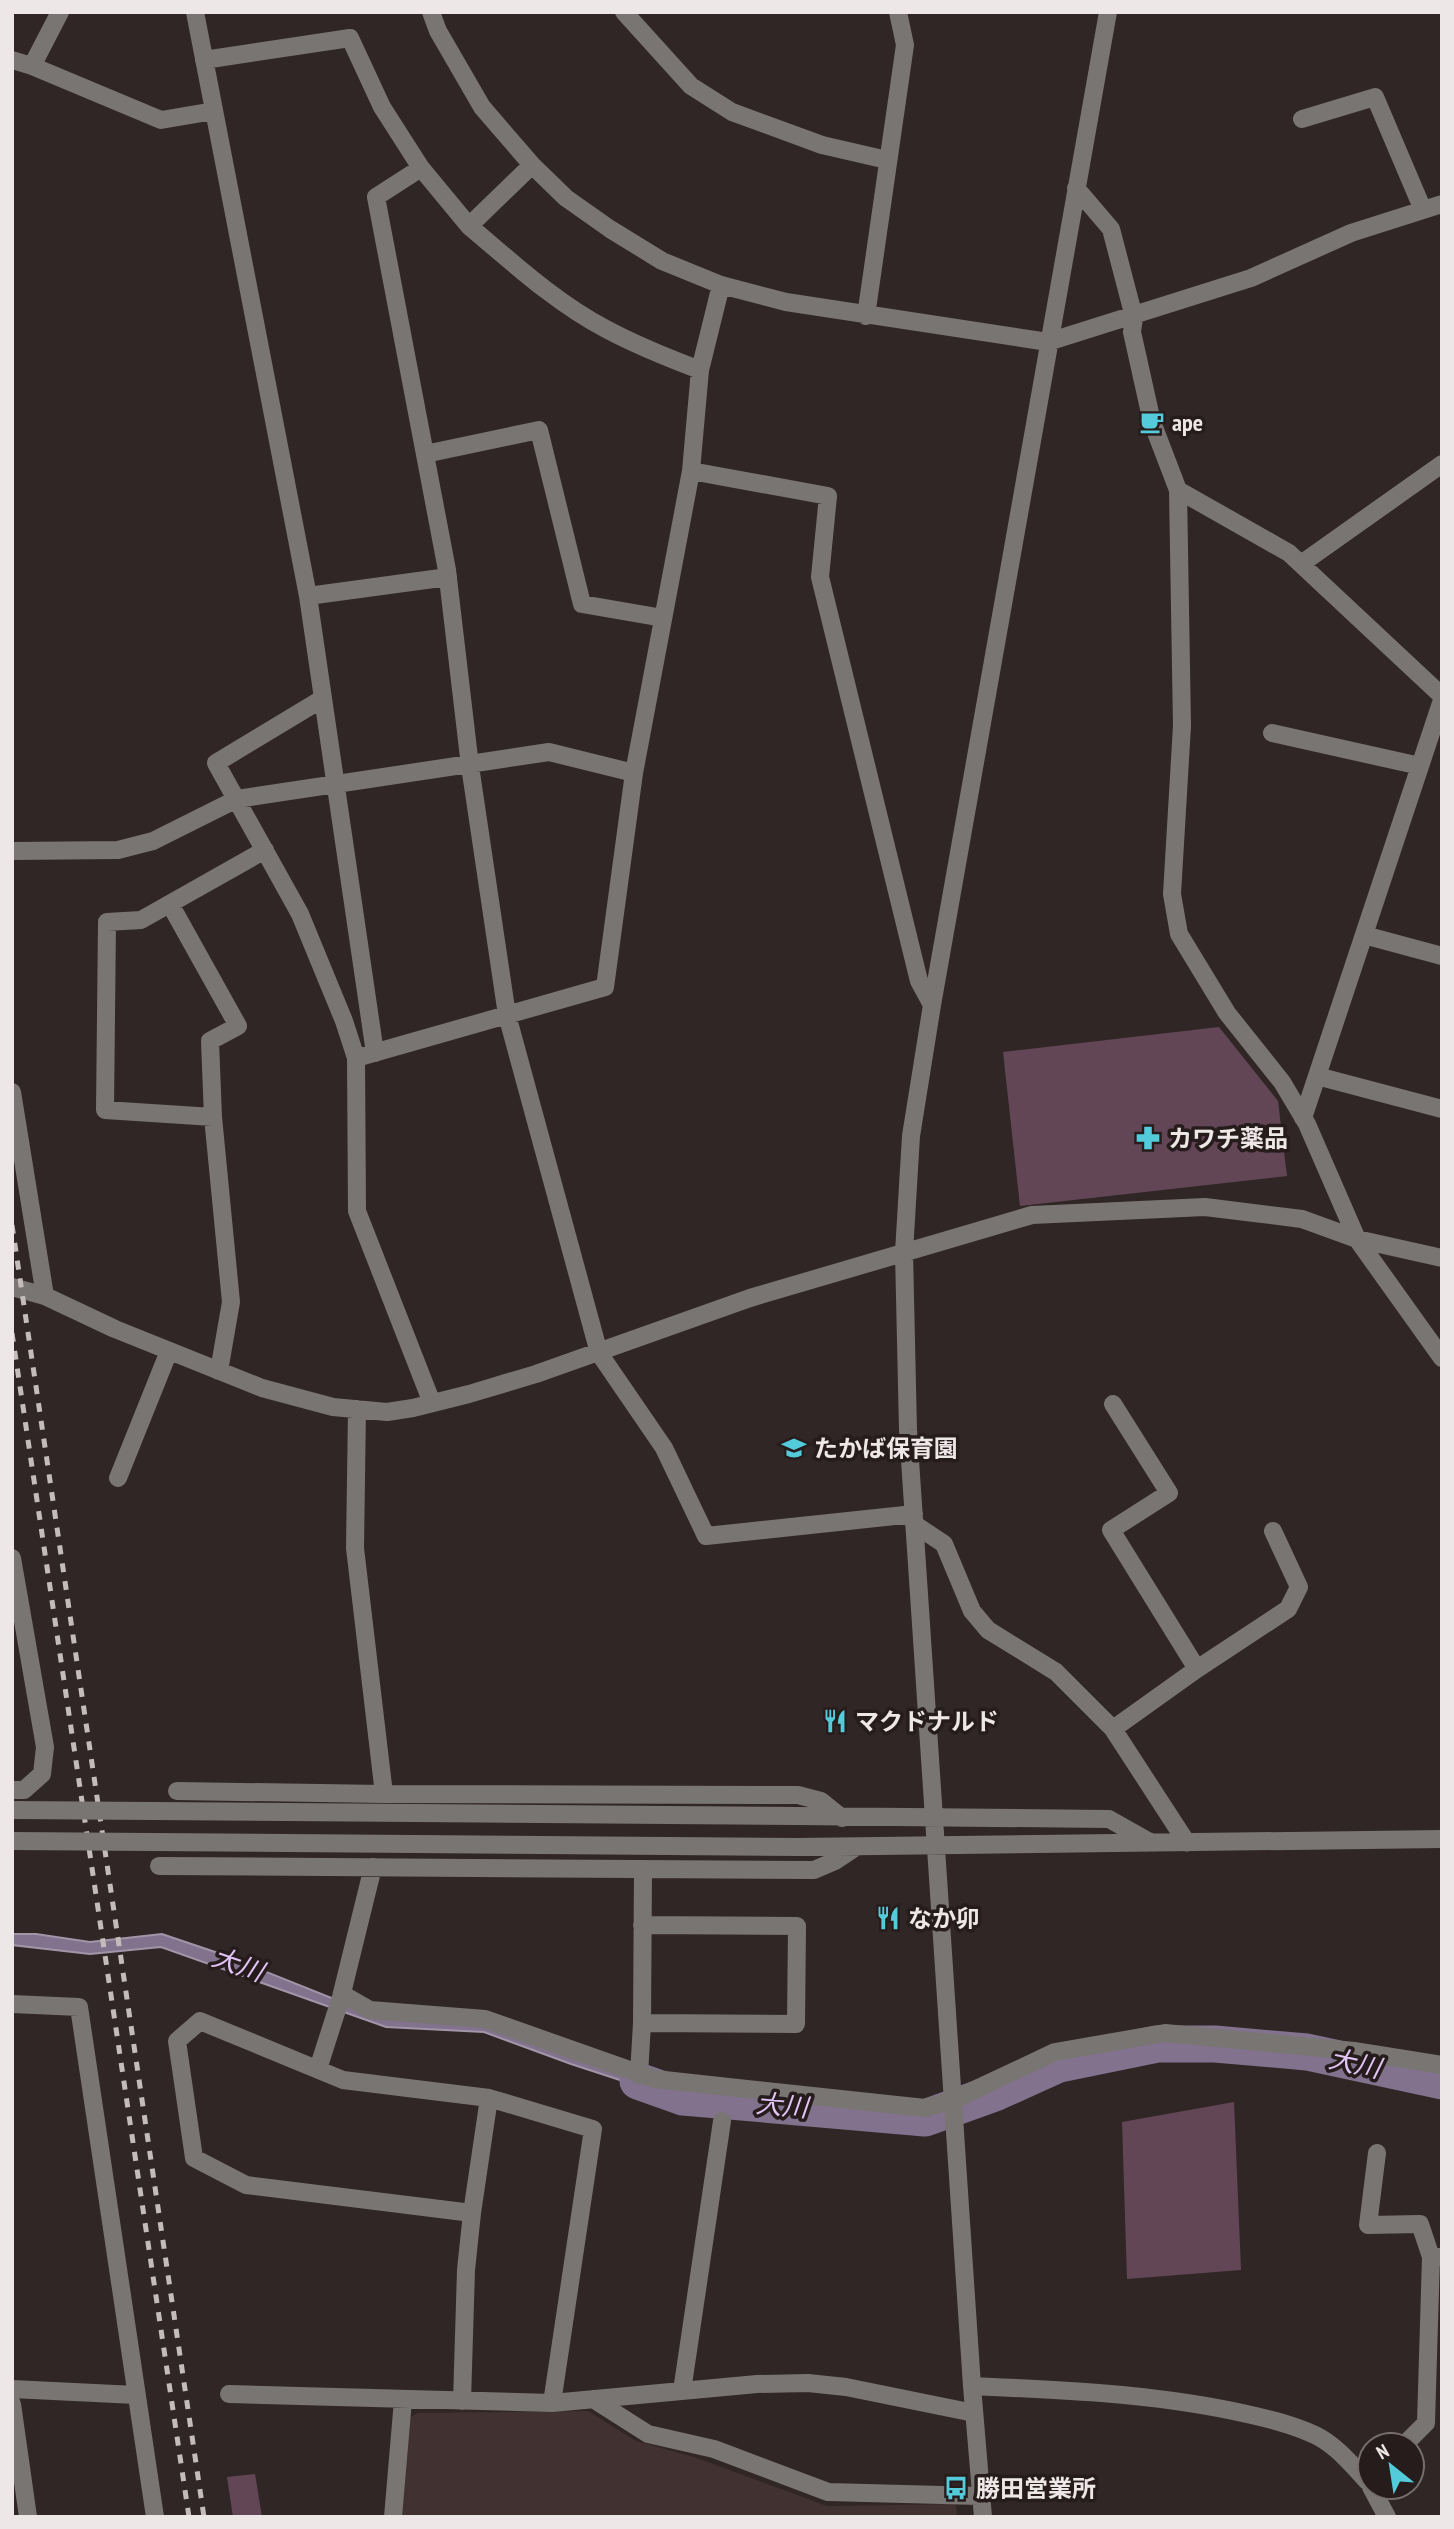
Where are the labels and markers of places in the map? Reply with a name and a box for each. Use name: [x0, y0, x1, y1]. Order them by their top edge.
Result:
place label: ape: [1172, 407, 1203, 438]
cafe icon: ape: [1138, 408, 1166, 436]
place label: カワチ薬品: [1168, 1123, 1288, 1154]
pharmacy icon: カワチ薬品: [1134, 1124, 1162, 1152]
place label: たかば保育園: [814, 1433, 958, 1464]
school or university icon: たかば保育園: [780, 1434, 808, 1462]
place label: マクドナルド: [855, 1706, 999, 1737]
restaurant icon: マクドナルド: [821, 1707, 849, 1735]
place label: なか卯: [908, 1903, 980, 1934]
restaurant icon: なか卯: [874, 1904, 902, 1932]
place label: 勝田営業所: [976, 2473, 1096, 2504]
bus stop icon: 勝田営業所: [942, 2474, 970, 2502]

